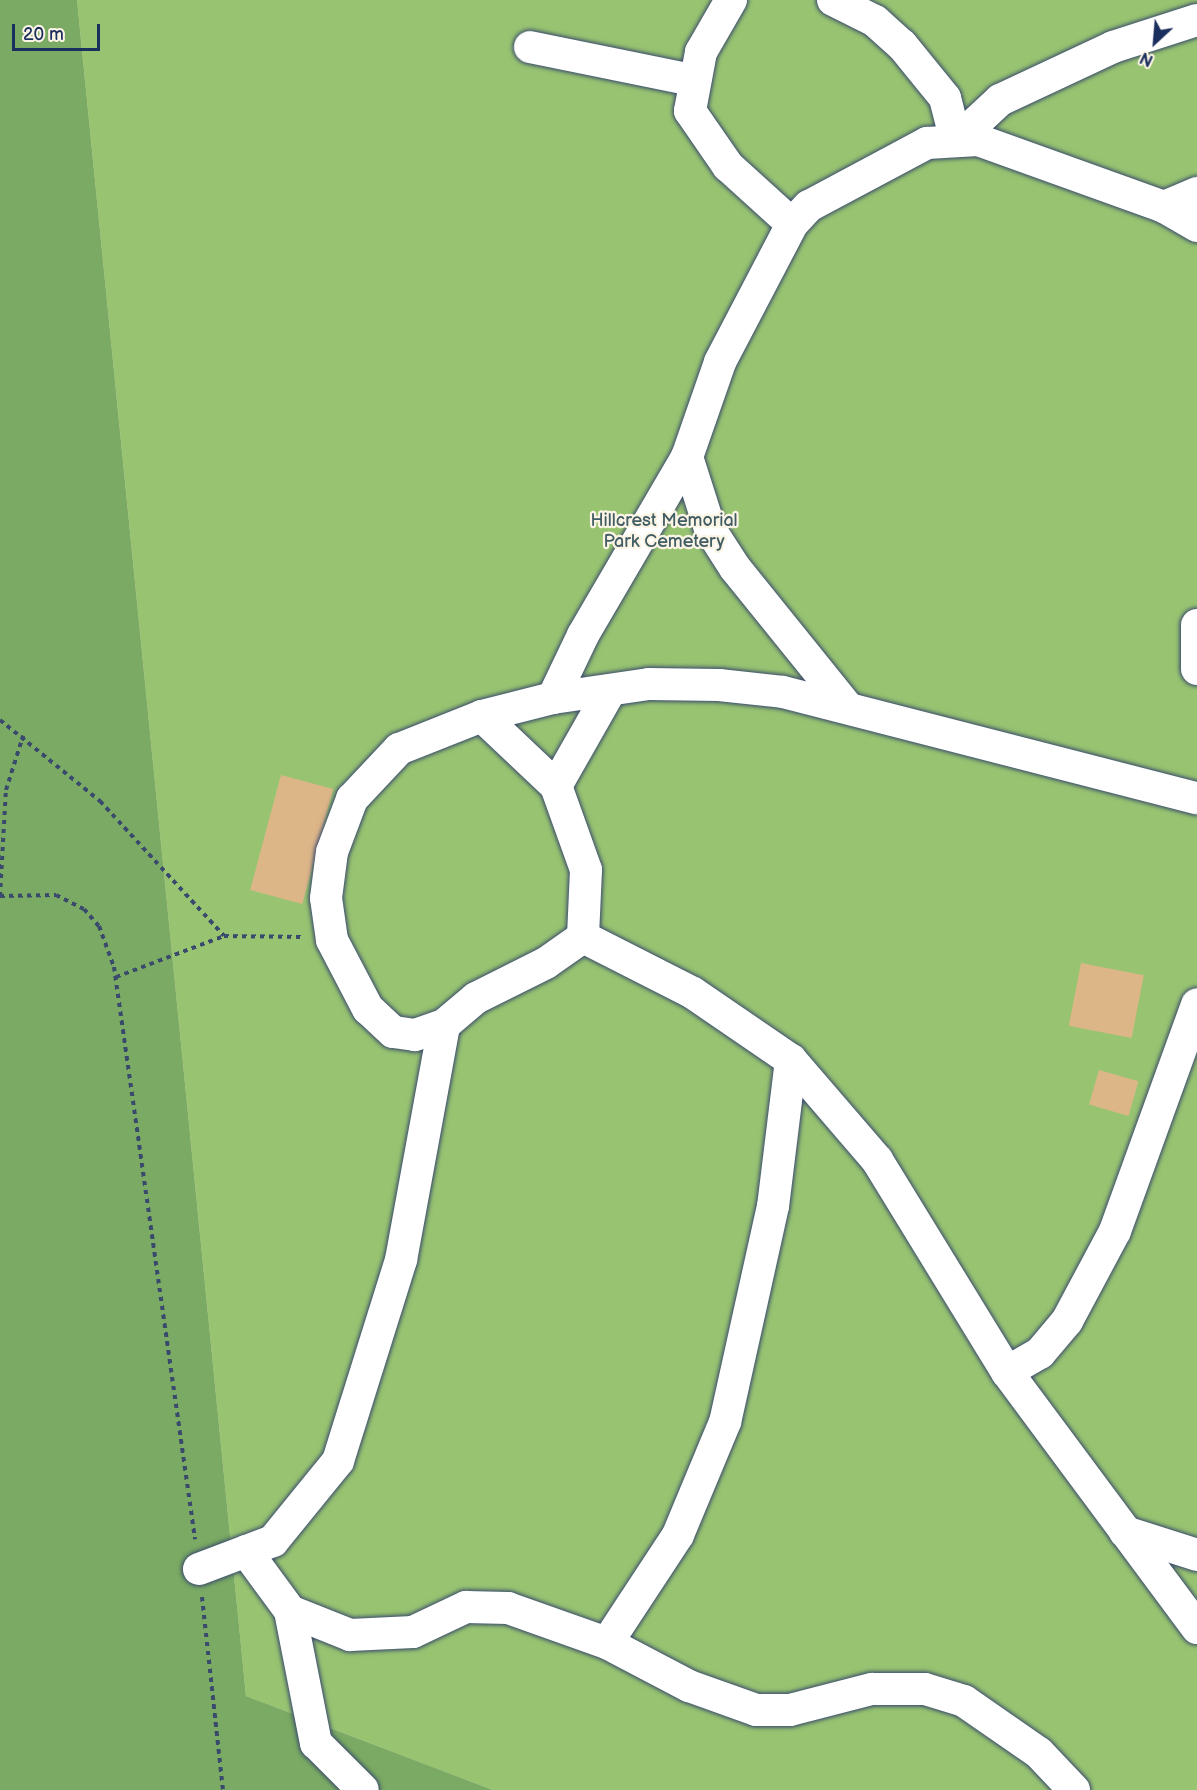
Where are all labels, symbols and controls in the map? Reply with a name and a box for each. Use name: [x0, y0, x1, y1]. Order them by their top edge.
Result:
scale bar: [15, 12, 104, 50]
north arrow: [1125, 12, 1185, 72]
text: 20 m: [23, 24, 64, 45]
text: N: [1137, 47, 1156, 70]
park label: Hillcrest Memorial Park Cemetery: [590, 511, 738, 554]

